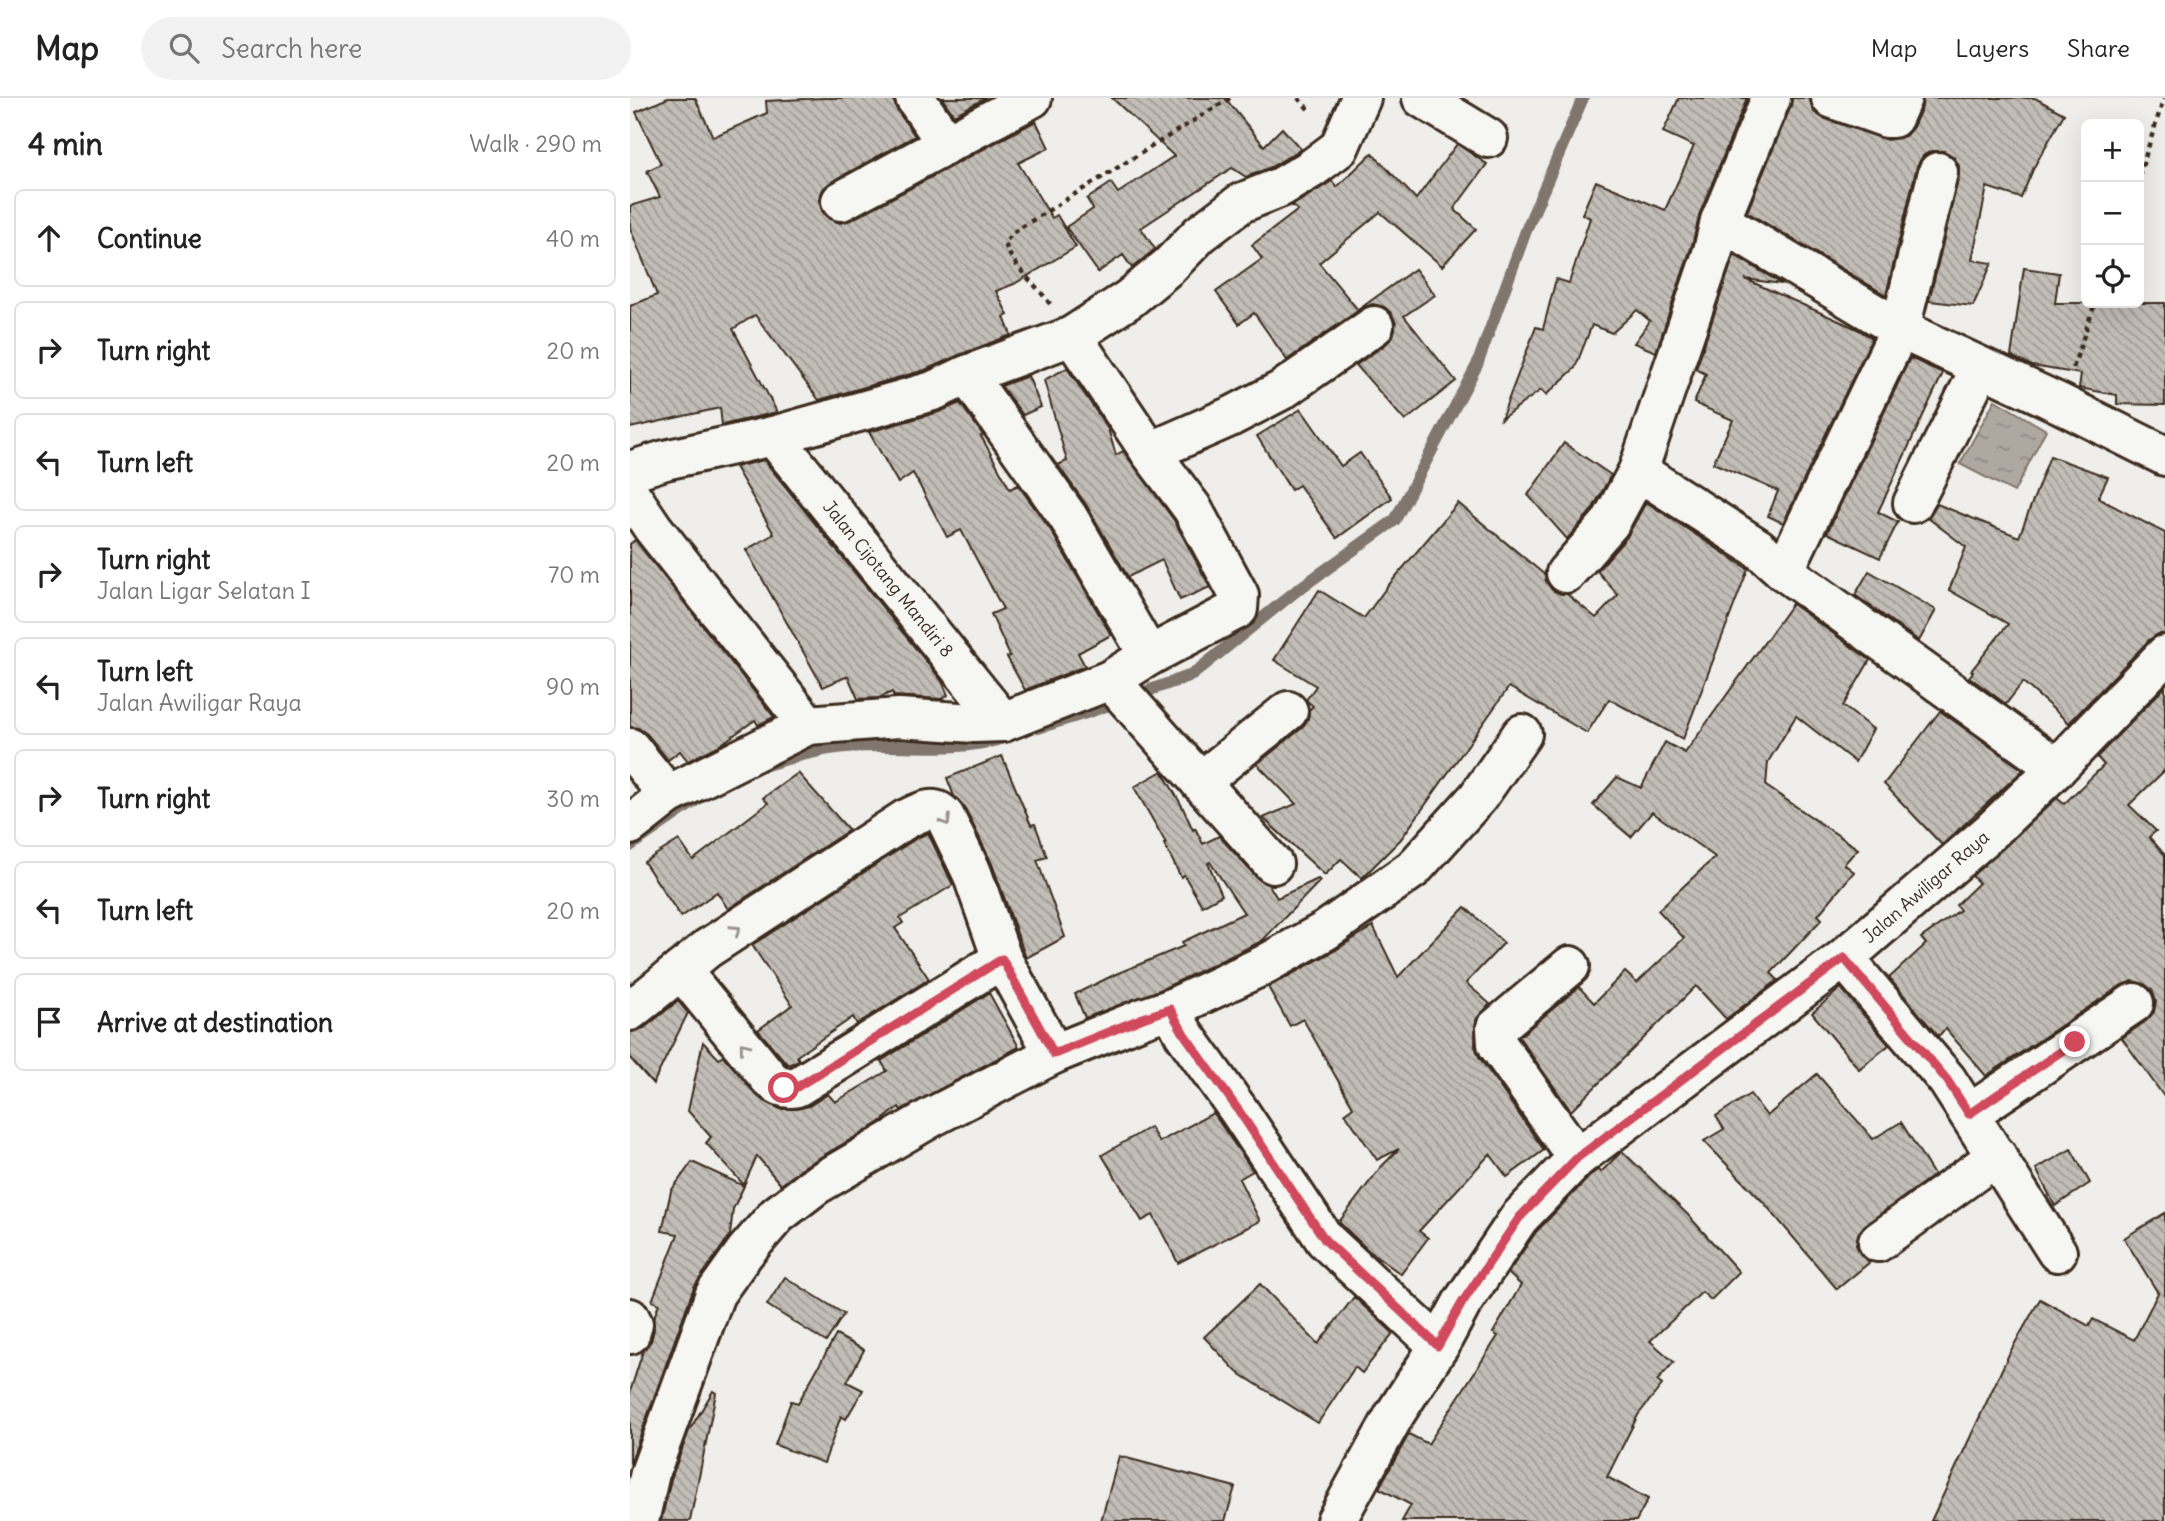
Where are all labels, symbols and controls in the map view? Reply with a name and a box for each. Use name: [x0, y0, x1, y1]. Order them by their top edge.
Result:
search box: [141, 17, 631, 80]
text: Map: [35, 27, 99, 69]
icon: search: [165, 29, 203, 67]
text: Search here: [221, 32, 362, 65]
text: Map: [1871, 33, 1917, 63]
text: Layers: [1955, 33, 2029, 63]
text: Share: [2067, 33, 2130, 63]
map controls: [2081, 119, 2144, 308]
button: +: [2081, 119, 2144, 182]
text: 4 min: [28, 125, 103, 163]
text: Walk · 290 m: [469, 129, 602, 158]
button: −: [2081, 182, 2144, 245]
icon: ahead: [30, 219, 68, 257]
text: Continue: [97, 222, 202, 255]
text: 40 m: [546, 224, 600, 253]
button: locate: [2081, 245, 2144, 308]
icon: right: [30, 331, 68, 369]
text: Turn right: [97, 334, 210, 367]
text: 20 m: [547, 336, 600, 365]
icon: left: [30, 443, 68, 481]
text: Turn left: [97, 446, 193, 479]
text: 20 m: [547, 448, 600, 477]
street label: Jalan Cijotang Mandiri 8: [818, 496, 959, 662]
text: Turn right: [97, 543, 210, 576]
icon: right: [30, 555, 68, 593]
text: 70 m: [548, 560, 600, 589]
text: Jalan Ligar Selatan I: [97, 576, 311, 605]
text: Turn left: [97, 655, 193, 688]
icon: left: [30, 667, 68, 705]
text: 90 m: [546, 672, 600, 701]
text: Jalan Awiligar Raya: [97, 688, 302, 717]
icon: right: [30, 779, 68, 817]
text: Turn right: [97, 782, 210, 815]
text: 30 m: [546, 784, 600, 813]
one-way arrow: [938, 813, 951, 826]
street label: Jalan Awiligar Raya: [1858, 825, 1994, 948]
icon: left: [30, 891, 68, 929]
text: Turn left: [97, 894, 193, 927]
text: 20 m: [547, 896, 600, 925]
one-way arrow: [728, 926, 741, 939]
icon: arrive: [30, 1003, 68, 1041]
text: Arrive at destination: [97, 1006, 333, 1039]
route end: [2059, 1026, 2090, 1057]
one-way arrow: [740, 1043, 752, 1056]
route start: [768, 1072, 799, 1103]

